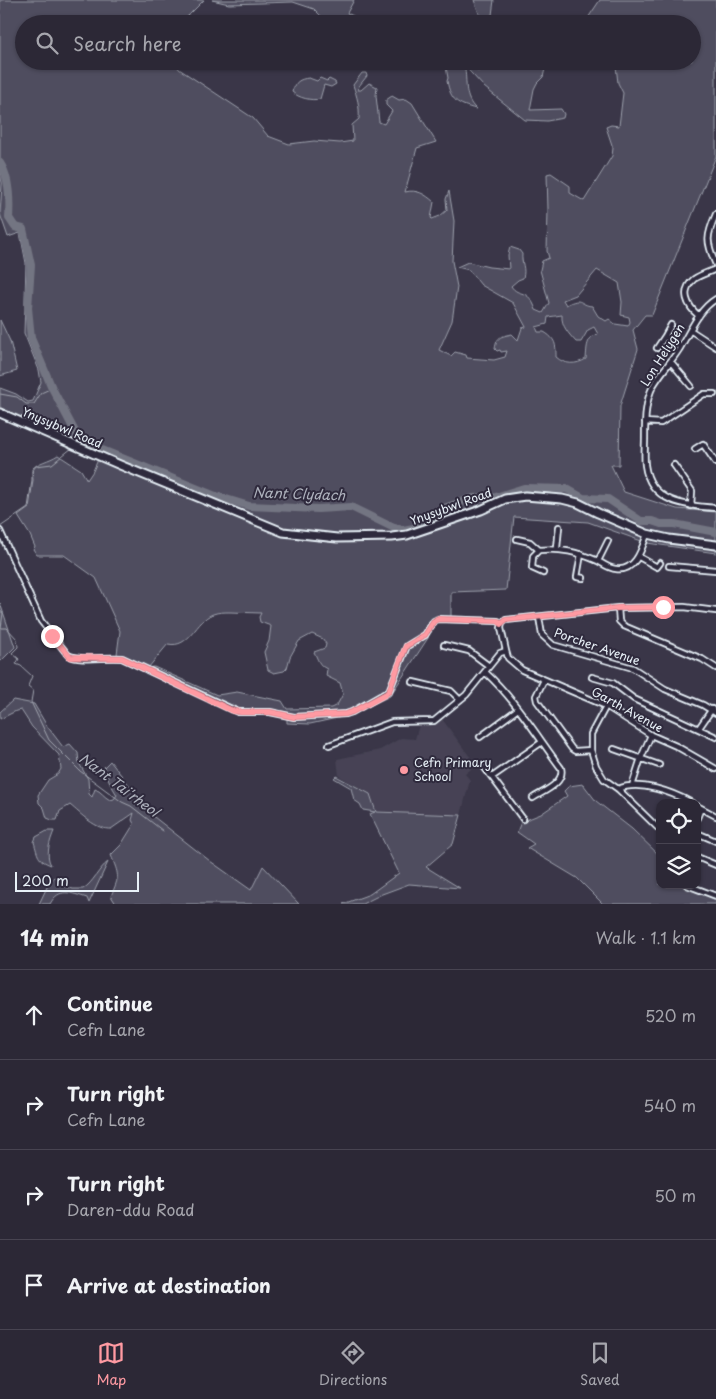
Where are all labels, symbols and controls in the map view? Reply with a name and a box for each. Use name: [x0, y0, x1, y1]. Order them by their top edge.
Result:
search box: [15, 15, 701, 70]
icon: search: [33, 29, 61, 57]
text: Search here: [73, 29, 182, 57]
street label: Lon Helygen: [636, 320, 689, 389]
street label: Ynysybwl Road: [19, 402, 105, 452]
water label: Nant Clydach: [252, 481, 346, 506]
street label: Ynysybwl Road: [407, 483, 494, 529]
route start: [652, 596, 675, 619]
street label: Porcher Avenue: [552, 623, 643, 669]
route end: [41, 625, 64, 648]
street label: Garth Avenue: [588, 682, 667, 736]
water label: Nant Tai'rheol: [75, 748, 165, 823]
place label: Cefn Primary School: [414, 753, 491, 785]
marker: Cefn Primary School: [398, 764, 410, 776]
map controls: [656, 799, 701, 889]
button: locate: [656, 799, 701, 844]
button: layers: [656, 844, 701, 889]
scale bar: [15, 869, 139, 892]
text: 200 m: [22, 870, 69, 891]
text: 14 min: [20, 921, 89, 953]
text: Walk · 1.1 km: [596, 925, 696, 949]
text: Continue: [67, 989, 153, 1017]
icon: ahead: [20, 1001, 48, 1029]
text: 520 m: [645, 1003, 696, 1027]
text: Cefn Lane: [67, 1017, 146, 1041]
text: Turn right: [67, 1079, 165, 1107]
icon: right: [20, 1091, 48, 1119]
text: 540 m: [643, 1093, 696, 1117]
text: Cefn Lane: [67, 1107, 146, 1131]
text: Turn right: [67, 1169, 165, 1197]
icon: right: [20, 1181, 48, 1209]
text: 50 m: [655, 1183, 696, 1207]
text: Daren-ddu Road: [67, 1197, 194, 1221]
icon: arrive: [20, 1271, 48, 1299]
text: Arrive at destination: [67, 1271, 271, 1299]
tab: Map: [96, 1339, 126, 1390]
tab: Directions: [319, 1339, 387, 1390]
tab: Saved: [580, 1339, 620, 1390]

